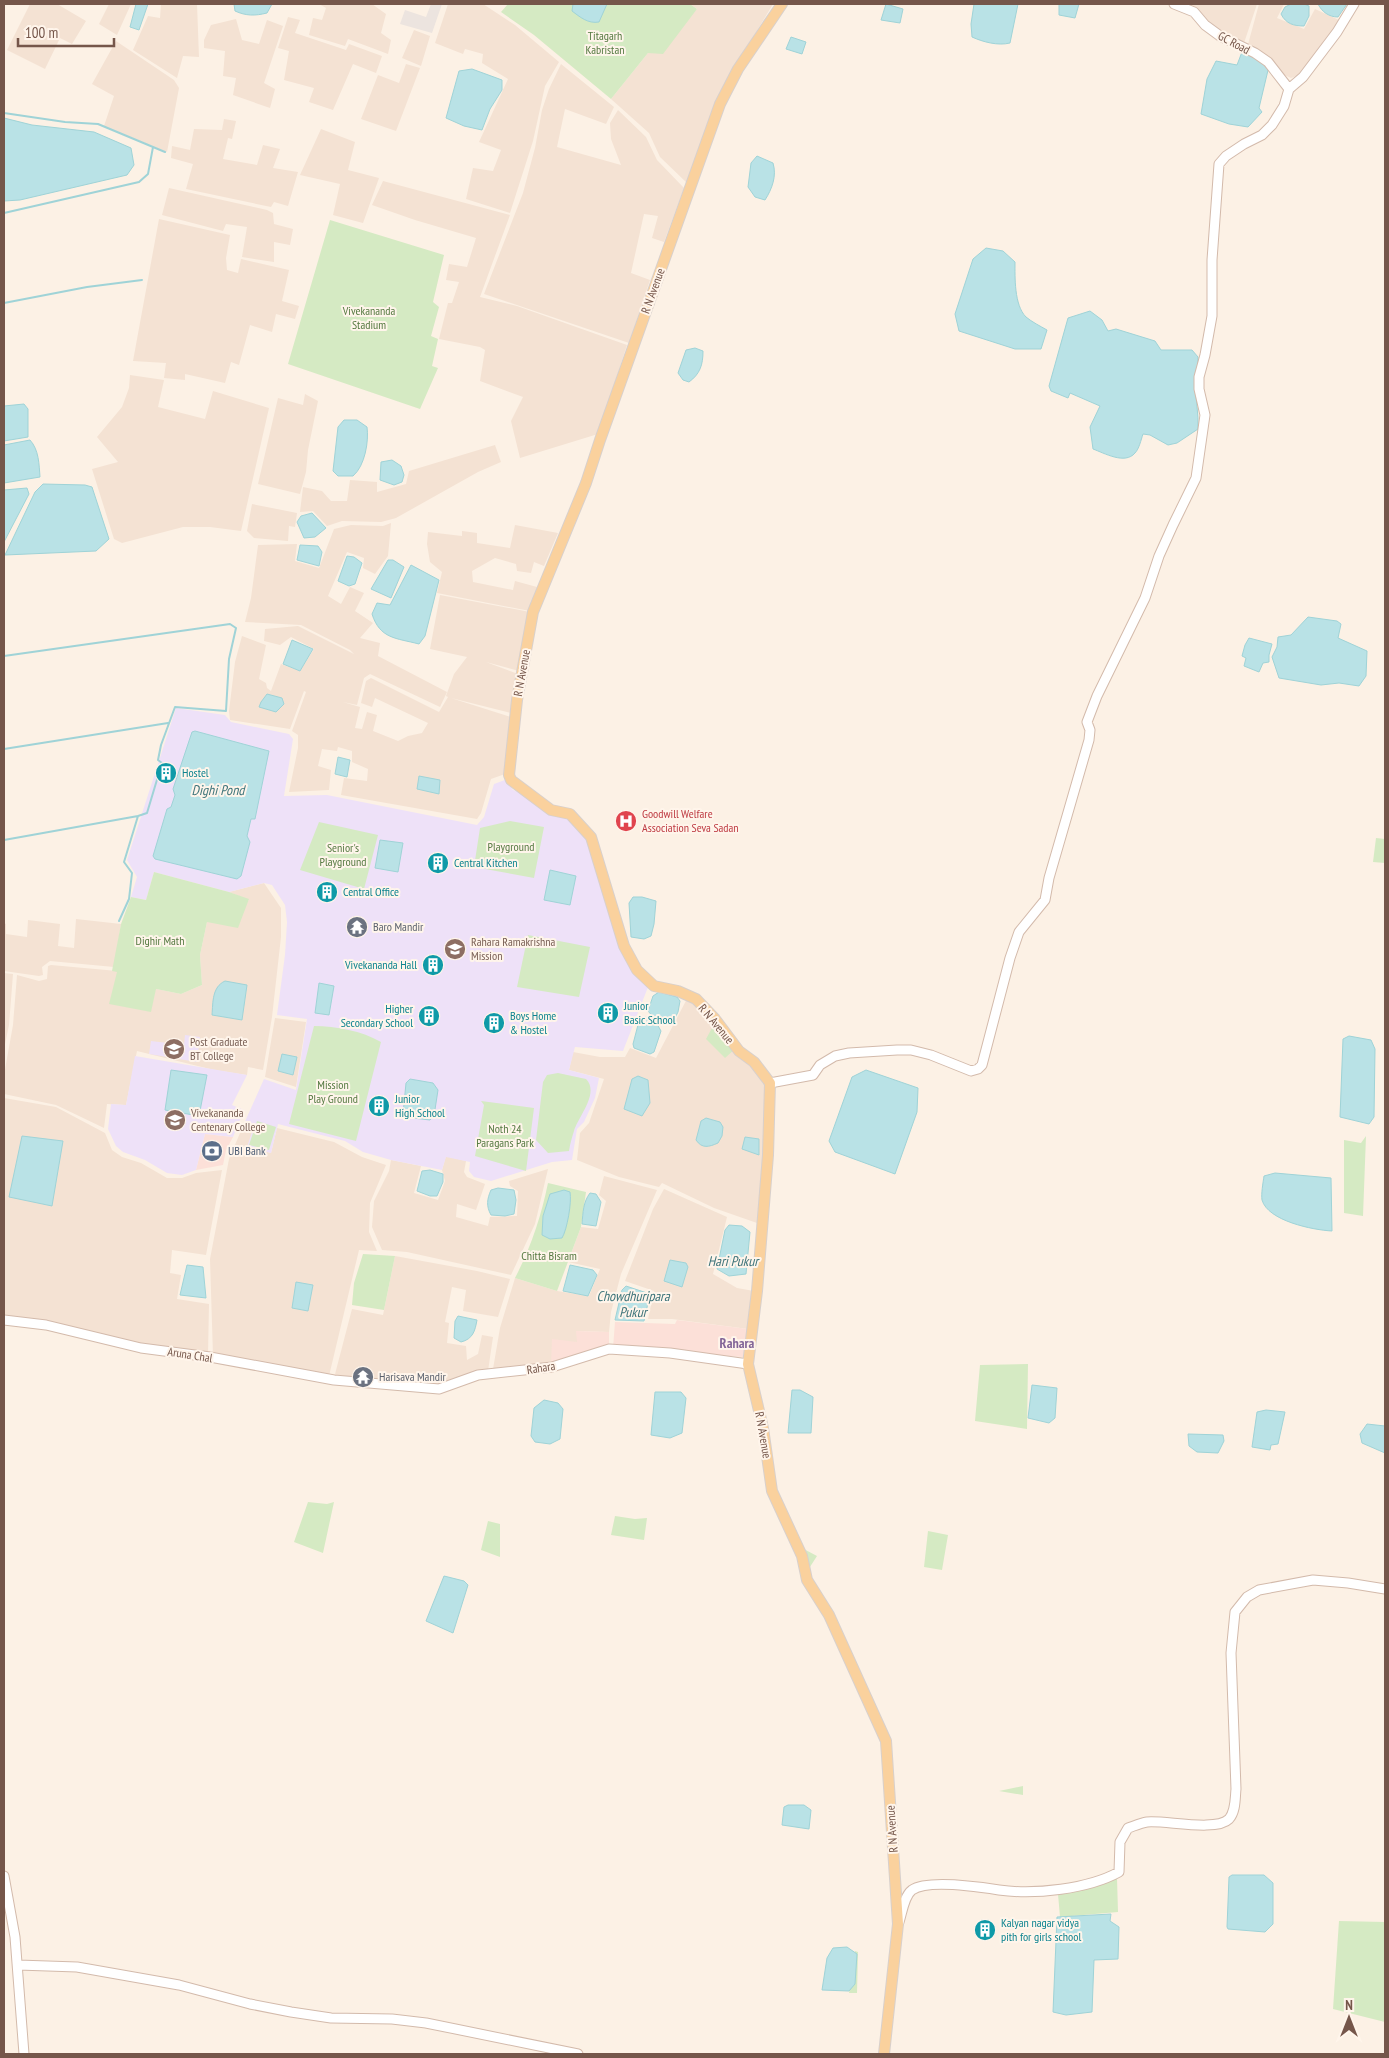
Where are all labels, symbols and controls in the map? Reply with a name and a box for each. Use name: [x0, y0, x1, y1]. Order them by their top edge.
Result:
scale bar: [18, 15, 114, 47]
text: 100 m: [25, 23, 58, 42]
park label: Titagarh Kabristan: [586, 28, 625, 57]
street label: GC Road: [1216, 28, 1253, 57]
street label: R N Avenue: [637, 266, 668, 316]
park label: Vivekananda Stadium: [342, 303, 395, 332]
street label: R N Avenue: [510, 648, 533, 698]
building icon: Hostel: [154, 761, 178, 785]
place label: Hostel: [182, 765, 209, 780]
water label: Dighi Pond: [192, 781, 246, 799]
place label: Goodwill Welfare Association Seva Sadan: [642, 806, 739, 835]
hospital icon: Goodwill Welfare Association Seva Sadan: [614, 809, 638, 833]
park label: Playground: [488, 839, 534, 854]
park label: Senior's Playground: [320, 840, 366, 869]
building icon: Central Kitchen: [426, 851, 450, 875]
place label: Central Kitchen: [454, 855, 518, 870]
building icon: Central Office: [315, 880, 339, 904]
place label: Central Office: [343, 884, 399, 899]
temple icon: Baro Mandir: [345, 915, 369, 939]
place label: Baro Mandir: [373, 919, 424, 934]
park label: Dighir Math: [136, 933, 184, 948]
place label: Rahara Ramakrishna Mission: [471, 934, 556, 963]
school or university icon: Rahara Ramakrishna Mission: [443, 937, 467, 961]
building icon: Vivekananda Hall: [421, 953, 445, 977]
place label: Vivekananda Hall: [344, 957, 417, 972]
place label: Junior Basic School: [623, 998, 676, 1027]
place label: Higher Secondary School: [341, 1001, 414, 1030]
building icon: Junior Basic School: [596, 1001, 620, 1025]
street label: R N Avenue: [695, 1001, 737, 1047]
building icon: Higher Secondary School: [417, 1004, 441, 1028]
place label: Boys Home & Hostel: [510, 1008, 556, 1037]
building icon: Boys Home & Hostel: [482, 1011, 506, 1035]
place label: Post Graduate BT College: [190, 1034, 248, 1063]
school or university icon: Post Graduate BT College: [162, 1037, 186, 1061]
park label: Mission Play Ground: [308, 1077, 358, 1106]
place label: Junior High School: [394, 1091, 445, 1120]
building icon: Junior High School: [367, 1094, 391, 1118]
place label: Vivekananda Centenary College: [190, 1105, 266, 1134]
school or university icon: Vivekananda Centenary College: [163, 1108, 187, 1132]
park label: Noth 24 Paragans Park: [476, 1121, 534, 1150]
bank icon: UBI Bank: [200, 1139, 224, 1163]
place label: UBI Bank: [228, 1143, 266, 1158]
park label: Chitta Bisram: [521, 1248, 577, 1263]
water label: Hari Pukur: [708, 1252, 760, 1270]
water label: Chowdhuripara Pukur: [596, 1287, 671, 1321]
district label: Rahara: [720, 1334, 755, 1352]
street label: Aruna Chal: [167, 1344, 214, 1365]
street label: Rahara: [526, 1358, 556, 1377]
temple icon: Harisava Mandir: [351, 1365, 375, 1389]
place label: Harisava Mandir: [379, 1369, 446, 1384]
street label: R N Avenue: [752, 1410, 775, 1460]
street label: R N Avenue: [882, 1805, 901, 1853]
place label: Kalyan nagar vidya pith for girls school: [1001, 1915, 1081, 1944]
building icon: Kalyan nagar vidya pith for girls school: [973, 1918, 997, 1942]
north arrow: [1324, 1993, 1374, 2043]
text: N: [1345, 1996, 1353, 2014]

